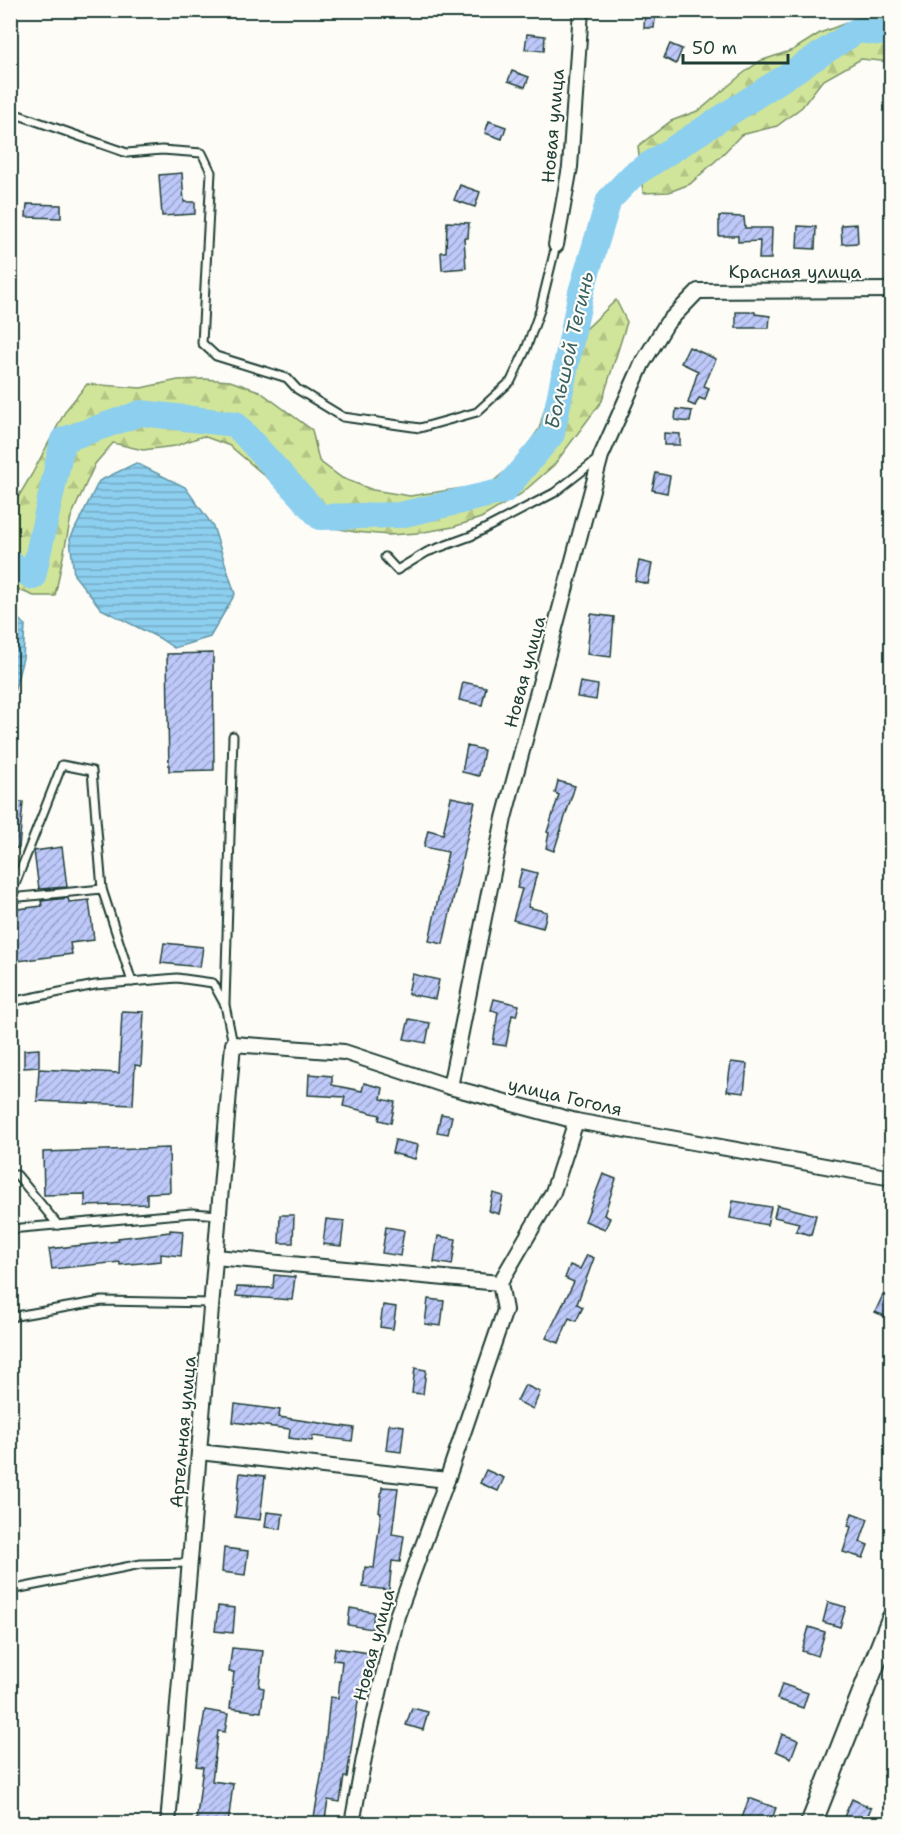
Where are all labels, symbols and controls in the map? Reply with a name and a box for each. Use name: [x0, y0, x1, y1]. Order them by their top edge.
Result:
scale bar: [683, 27, 788, 65]
text: 50 m: [692, 36, 737, 60]
street label: Новая улица: [536, 68, 570, 184]
street label: Красная улица: [728, 260, 862, 284]
water label: Большой Тегинь: [538, 269, 600, 431]
street label: Новая улица: [499, 613, 551, 731]
street label: улица Гоголя: [506, 1072, 624, 1122]
street label: Артельная улица: [164, 1355, 202, 1509]
street label: Новая улица: [348, 1586, 400, 1704]

